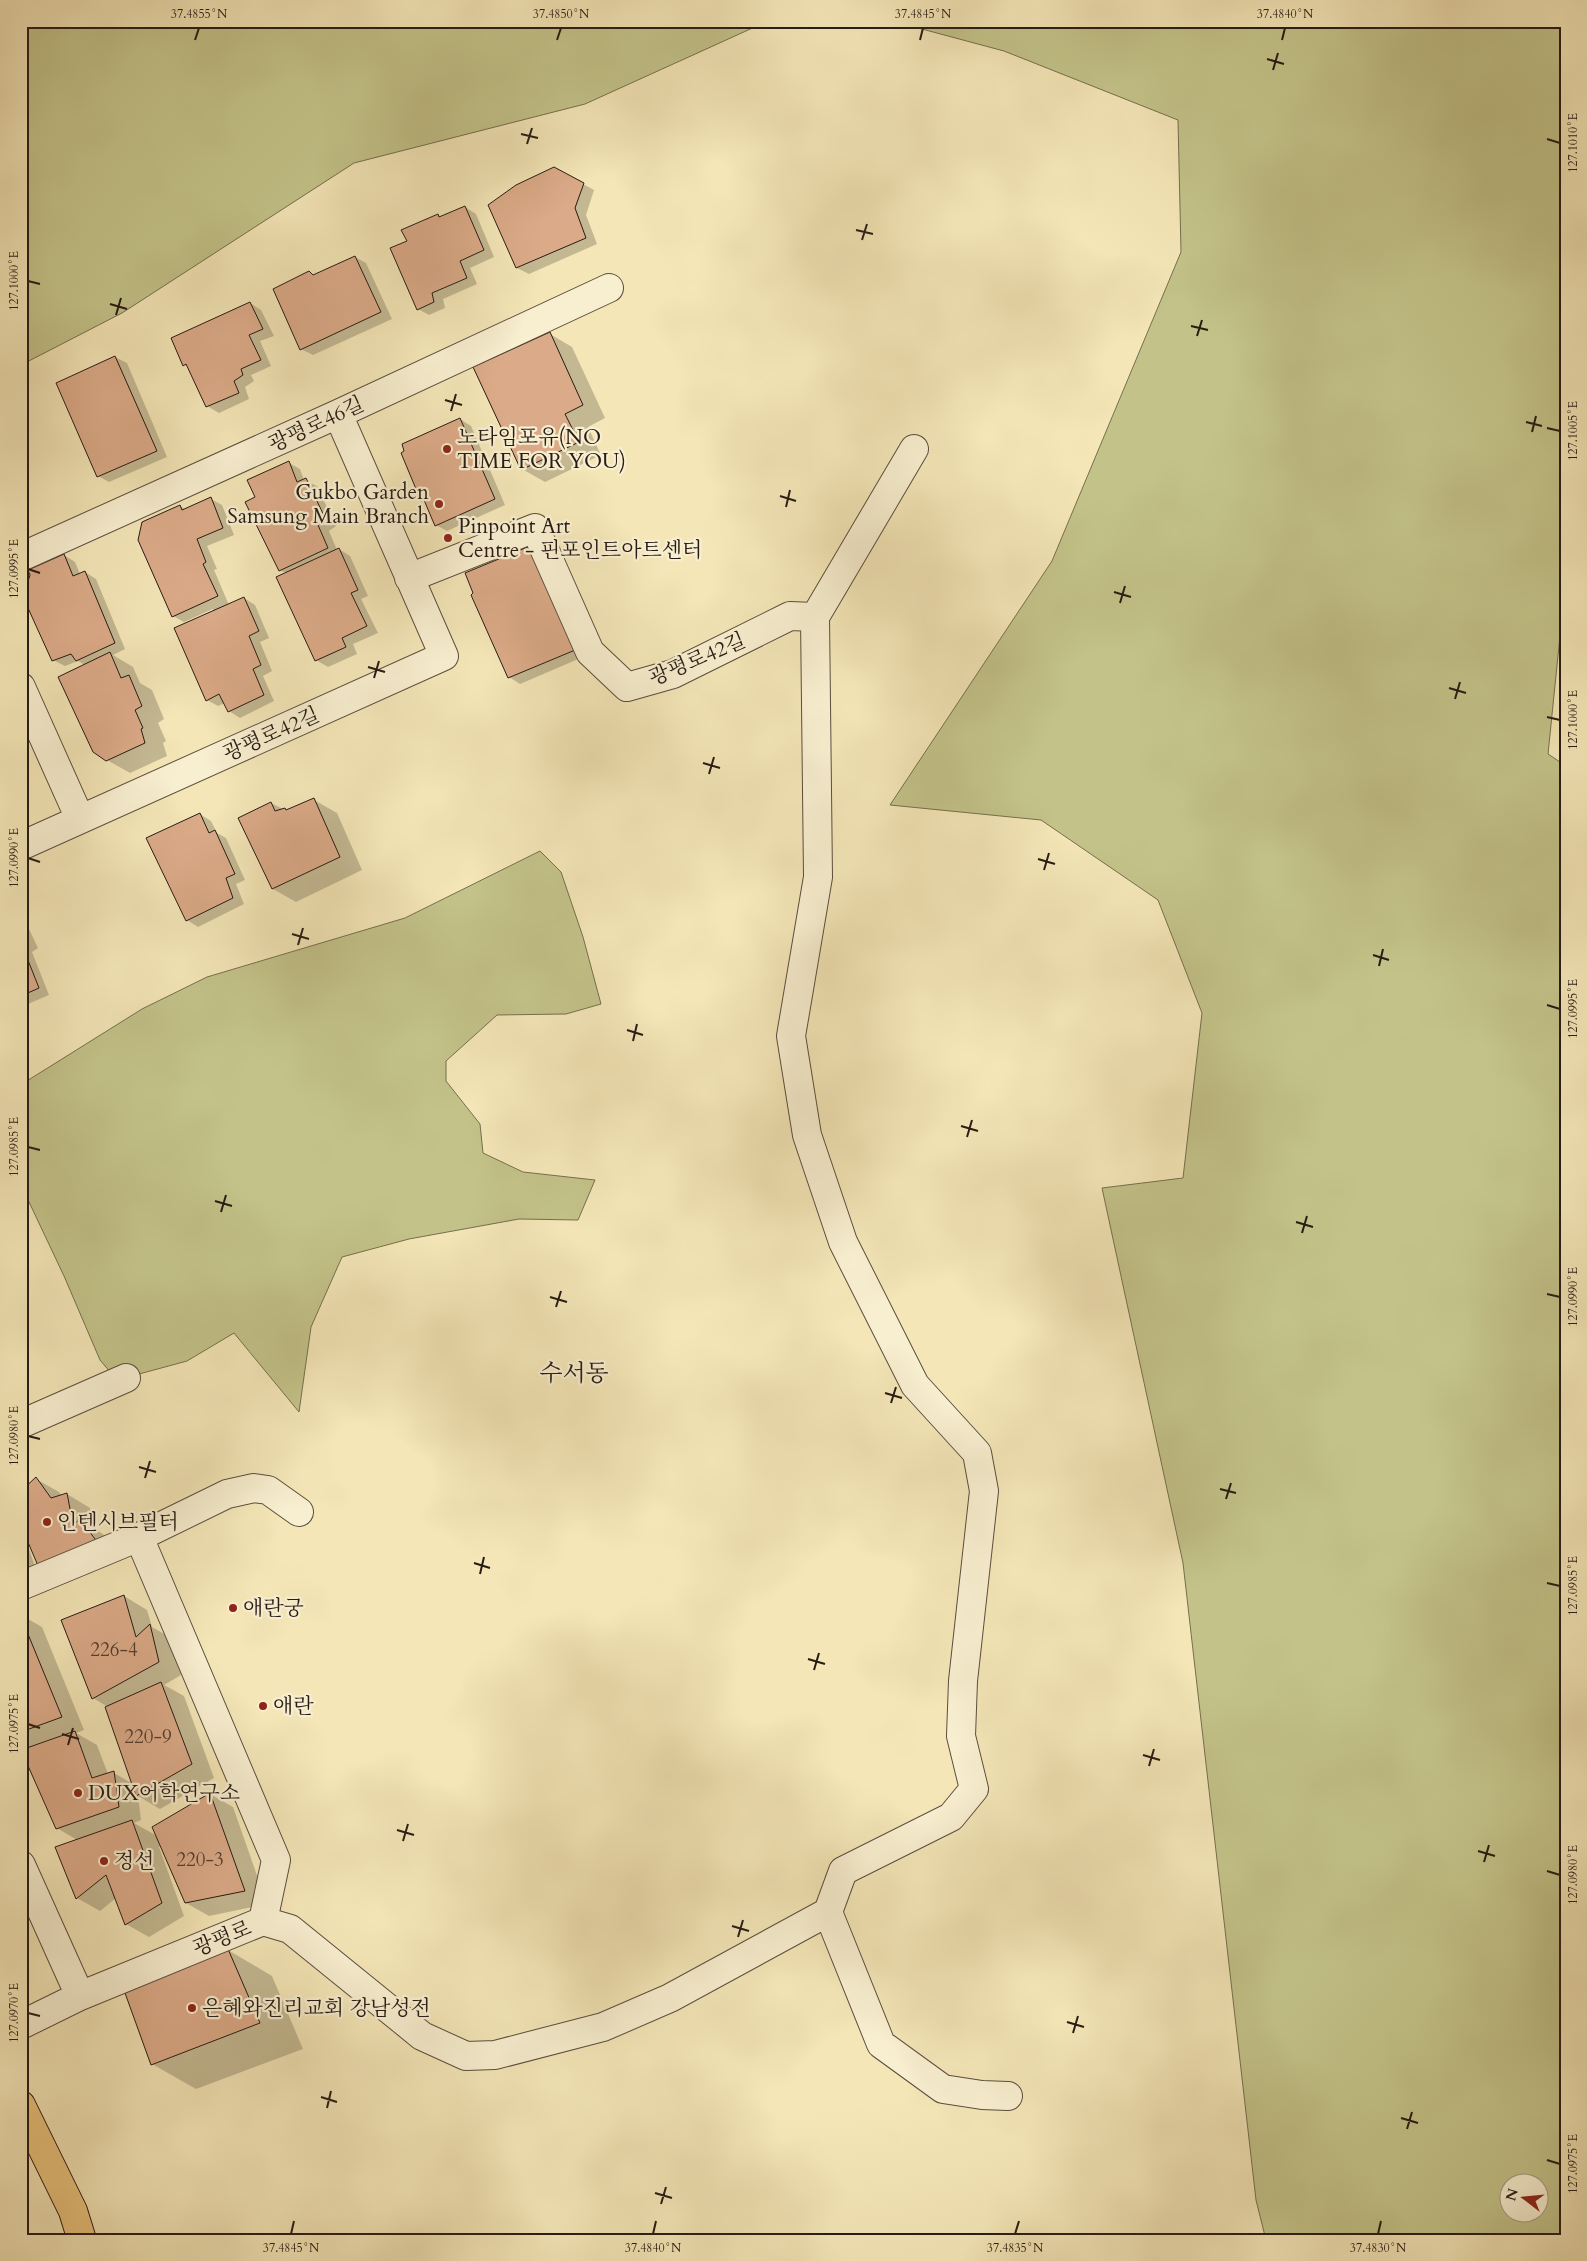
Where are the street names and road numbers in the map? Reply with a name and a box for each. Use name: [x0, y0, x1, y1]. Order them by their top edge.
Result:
street label: 광평로46길: [264, 390, 369, 459]
street label: 광평로42길: [644, 626, 750, 693]
street label: 광평로42길: [218, 700, 324, 769]
street label: 광평로: [189, 1914, 256, 1963]

